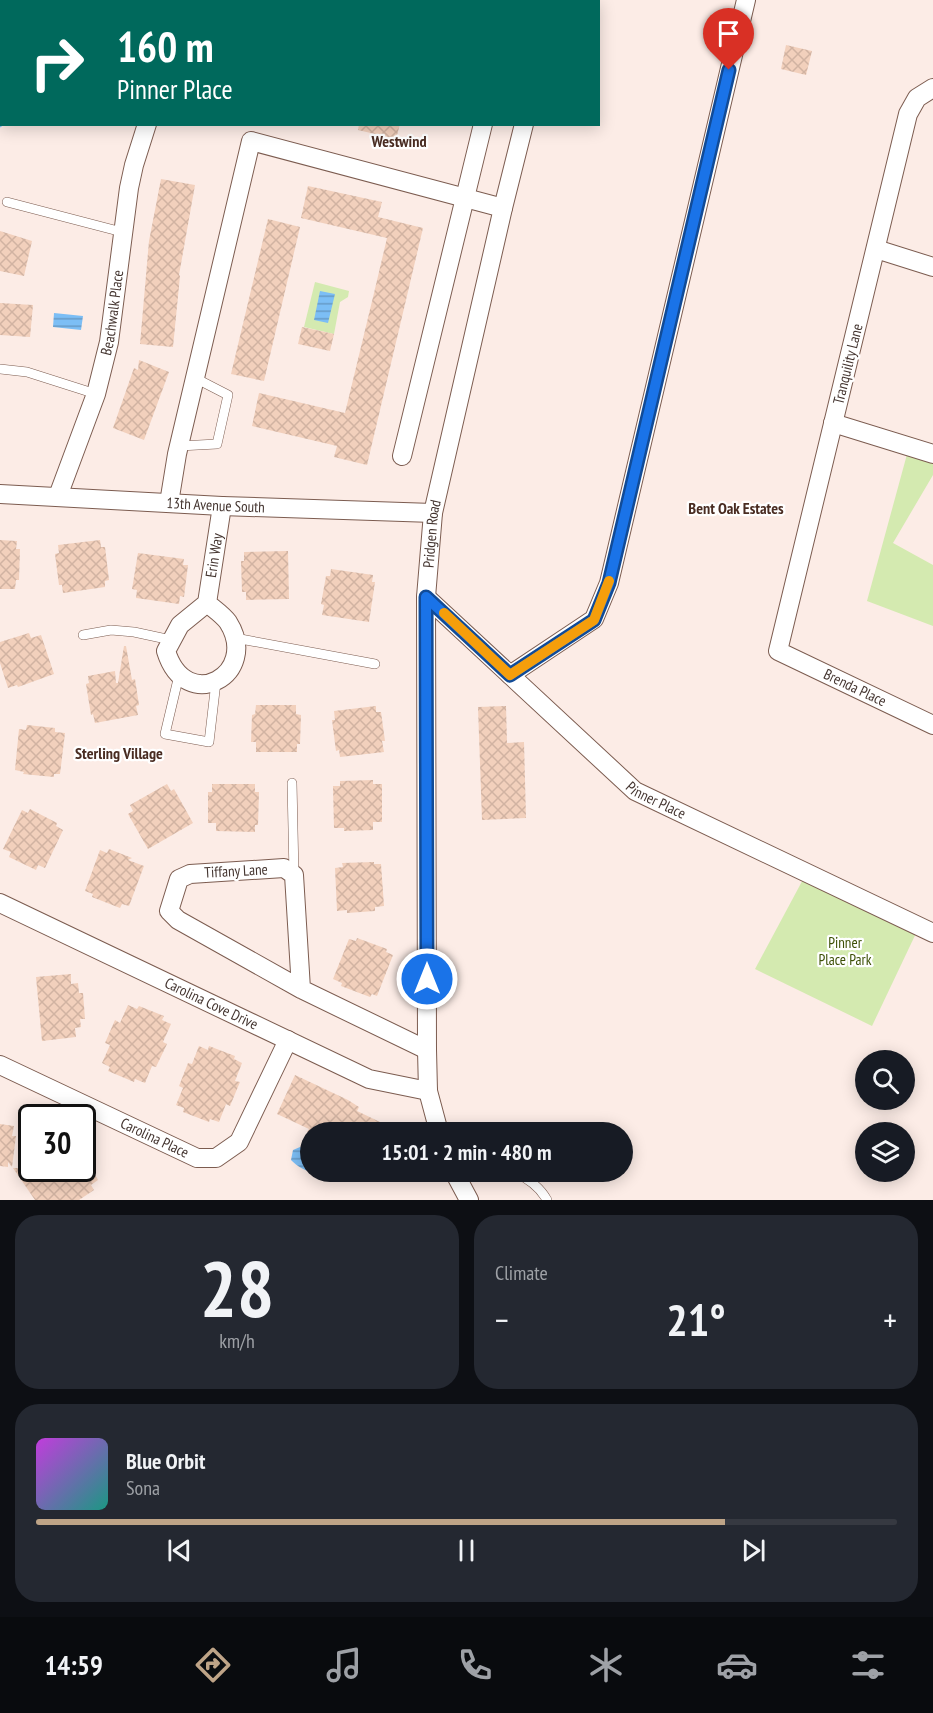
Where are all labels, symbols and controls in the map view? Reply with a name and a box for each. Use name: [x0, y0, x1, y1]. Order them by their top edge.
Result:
pin: [703, 8, 754, 70]
icon: arrive: [712, 17, 745, 50]
text: 160 m: [117, 19, 214, 74]
icon: right: [18, 24, 96, 102]
text: Pinner Place: [117, 72, 233, 106]
district label: Westwind: [370, 131, 427, 151]
street label: Beachwalk Place: [96, 269, 127, 357]
street label: Tranquility Lane: [828, 322, 867, 406]
street label: 13th Avenue South: [166, 493, 265, 516]
street label: Pridgen Road: [418, 498, 445, 568]
district label: Bent Oak Estates: [688, 498, 784, 518]
street label: Erin Way: [201, 532, 227, 579]
street label: Brenda Place: [821, 664, 890, 710]
district label: Sterling Village: [75, 743, 163, 763]
street label: Pinner Place: [622, 777, 689, 823]
street label: Tiffany Lane: [204, 859, 268, 882]
park label: Pinner Place Park: [818, 933, 872, 969]
position arrow: [395, 947, 459, 1011]
street label: Carolina Cove Drive: [162, 973, 261, 1034]
map controls: [855, 1050, 915, 1182]
button: search: [855, 1050, 915, 1110]
speed limit sign: 30: [18, 1104, 96, 1182]
street label: Carolina Place: [118, 1113, 192, 1162]
button: layers: [855, 1122, 915, 1182]
text: 15:01 · 2 min · 480 m: [381, 1138, 552, 1166]
text: 28: [200, 1238, 274, 1339]
text: Climate: [495, 1260, 548, 1286]
text: 21°: [666, 1290, 726, 1348]
text: −: [495, 1298, 509, 1341]
text: +: [883, 1298, 897, 1341]
text: km/h: [219, 1328, 255, 1354]
text: Blue Orbit: [126, 1447, 205, 1475]
text: Sona: [126, 1475, 160, 1501]
icon: previous: [163, 1534, 196, 1567]
icon: pause: [450, 1534, 483, 1567]
icon: next: [737, 1534, 770, 1567]
icon: directions: [192, 1644, 234, 1686]
icon: music: [323, 1644, 365, 1686]
icon: phone: [454, 1644, 496, 1686]
icon: climate: [585, 1644, 627, 1686]
icon: car: [716, 1644, 758, 1686]
icon: filters: [847, 1644, 889, 1686]
text: 14:59: [44, 1648, 103, 1682]

